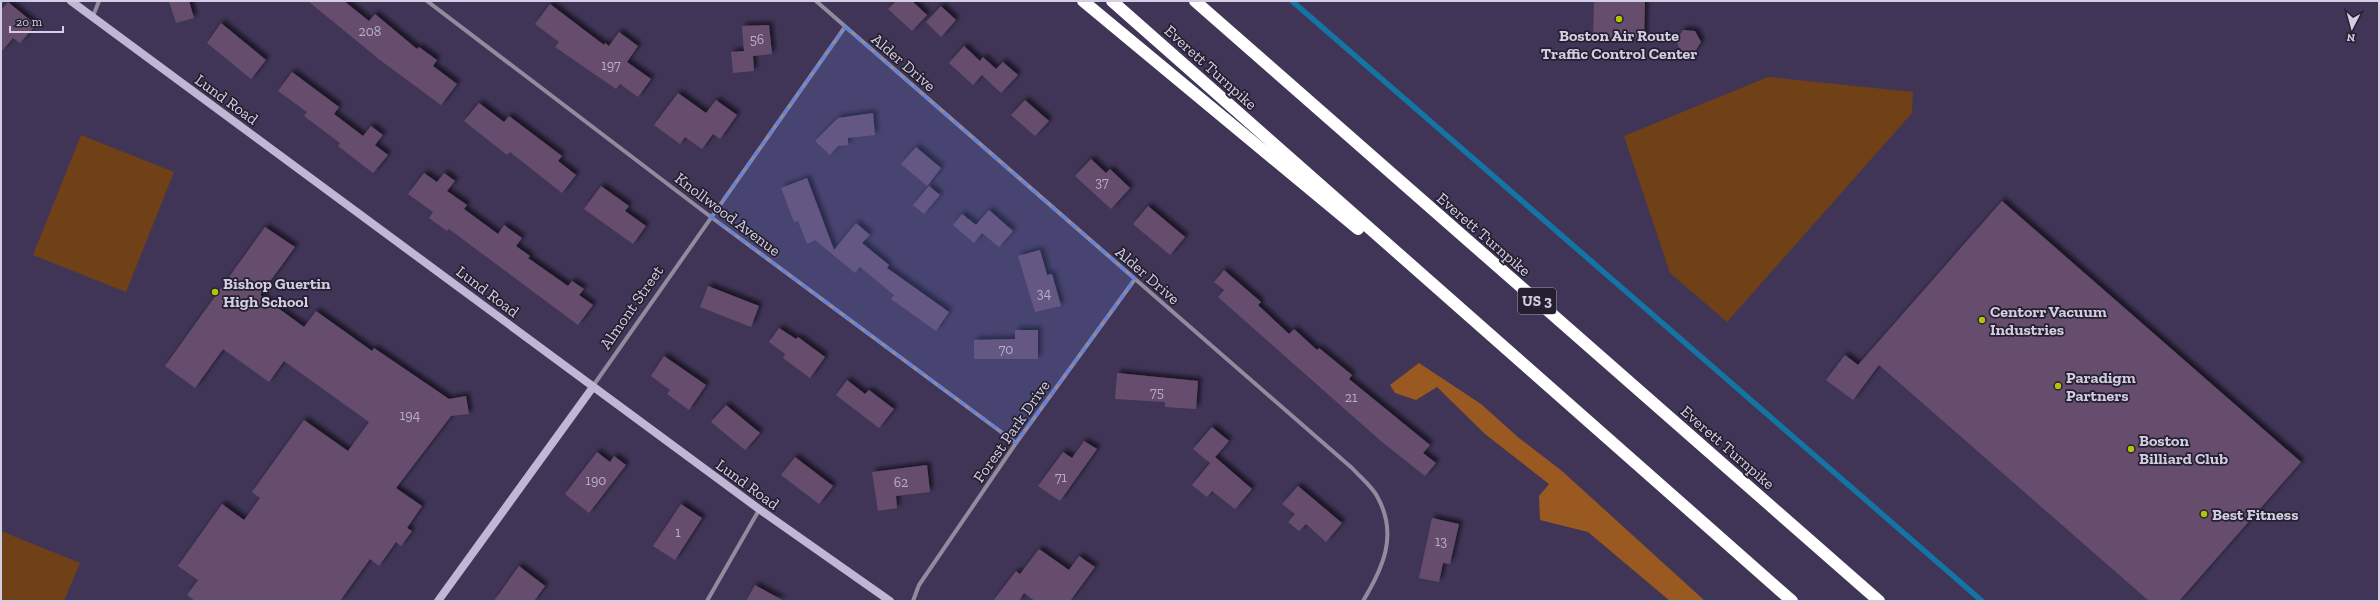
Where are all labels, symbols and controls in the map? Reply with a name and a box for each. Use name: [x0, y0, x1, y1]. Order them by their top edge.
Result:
scale bar: [10, 8, 63, 34]
north arrow: [2332, 8, 2372, 48]
marker: Boston Air Route Traffic Control Center: [1614, 14, 1624, 24]
text: 20 m: [16, 15, 43, 29]
street label: Everett Turnpike: [1161, 21, 1261, 114]
house number: 208: [359, 23, 381, 40]
place label: Boston Air Route Traffic Control Center: [1541, 26, 1697, 63]
street label: Alder Drive: [868, 29, 940, 95]
text: N: [2346, 30, 2356, 44]
house number: 56: [750, 31, 764, 48]
house number: 197: [601, 57, 621, 74]
street label: Lund Road: [191, 70, 262, 129]
street label: Knollwood Avenue: [671, 169, 784, 260]
house number: 37: [1095, 174, 1109, 191]
street label: Everett Turnpike: [1433, 189, 1534, 280]
street label: Alder Drive: [1112, 242, 1184, 308]
street label: Lund Road: [453, 262, 523, 321]
street label: Almont Street: [596, 262, 667, 353]
place label: Bishop Guertin High School: [223, 274, 331, 311]
house number: 34: [1037, 285, 1052, 302]
marker: Bishop Guertin High School: [210, 287, 220, 297]
road number: US 3: [1518, 288, 1556, 314]
place label: Centorr Vacuum Industries: [1990, 302, 2107, 339]
marker: Centorr Vacuum Industries: [1977, 315, 1987, 325]
house number: 70: [999, 341, 1013, 358]
place label: Paradigm Partners: [2066, 368, 2136, 405]
street label: Forest Park Drive: [969, 376, 1054, 486]
marker: Paradigm Partners: [2053, 381, 2063, 391]
house number: 75: [1150, 384, 1164, 401]
house number: 21: [1345, 389, 1358, 406]
street label: Everett Turnpike: [1677, 402, 1778, 493]
house number: 194: [400, 407, 421, 424]
place label: Boston Billiard Club: [2139, 431, 2228, 468]
marker: Boston Billiard Club: [2126, 444, 2136, 454]
street label: Lund Road: [712, 455, 783, 514]
house number: 71: [1055, 469, 1068, 486]
house number: 190: [586, 472, 606, 489]
house number: 62: [894, 474, 908, 491]
place label: Best Fitness: [2212, 505, 2299, 524]
marker: Best Fitness: [2199, 509, 2209, 519]
house number: 1: [675, 524, 681, 541]
house number: 13: [1435, 533, 1447, 550]

